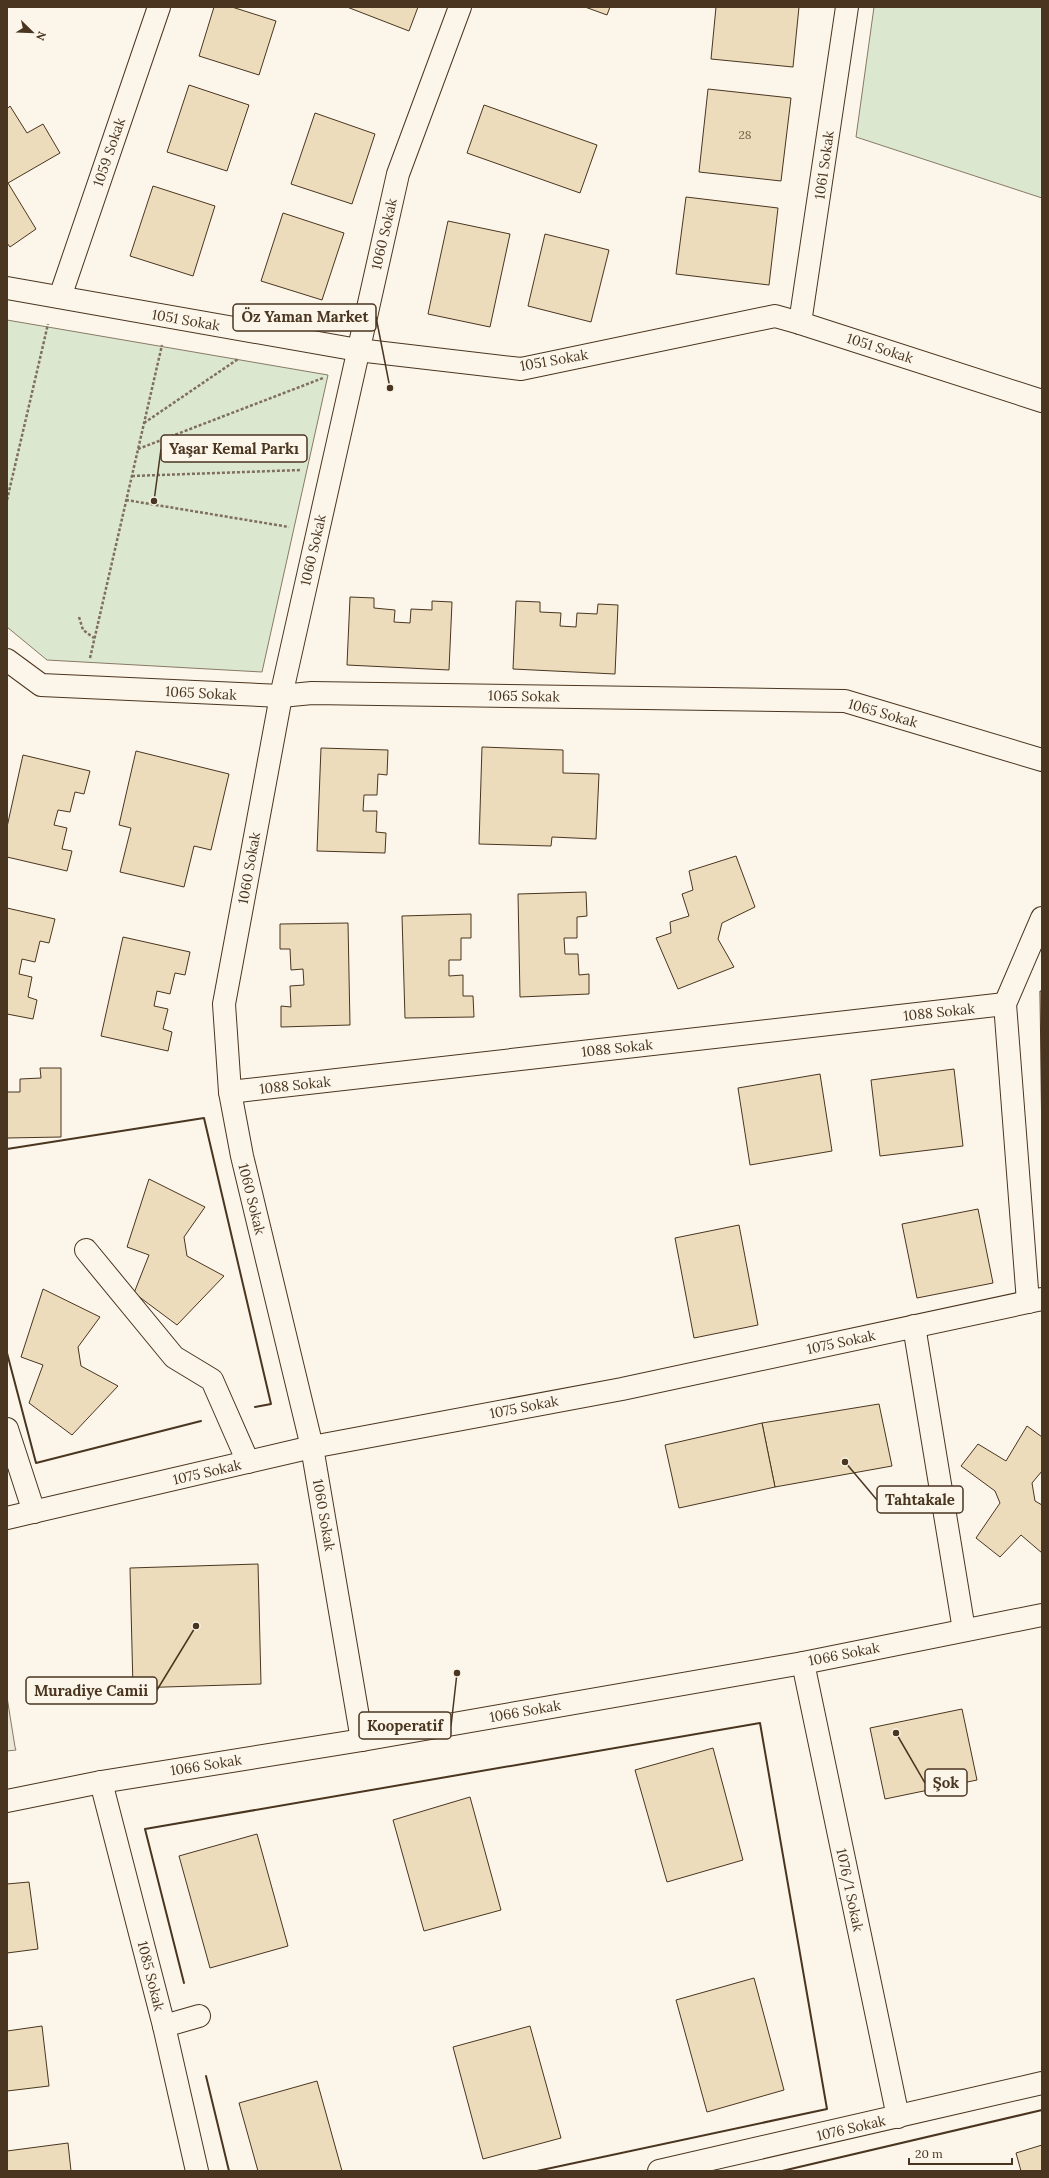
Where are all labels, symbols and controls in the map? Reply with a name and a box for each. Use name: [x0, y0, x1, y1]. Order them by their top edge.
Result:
north arrow: [12, 12, 52, 52]
text: N: [33, 29, 49, 43]
street label: 1059 Sokak: [89, 115, 129, 189]
house number: 28: [738, 127, 752, 142]
street label: 1061 Sokak: [810, 129, 838, 200]
street label: 1060 Sokak: [367, 196, 401, 271]
callout: Öz Yaman Market: [233, 304, 376, 331]
street label: 1051 Sokak: [151, 305, 222, 335]
text: Öz Yaman Market: [241, 307, 369, 326]
street label: 1051 Sokak: [845, 329, 916, 367]
street label: 1051 Sokak: [519, 345, 590, 375]
callout: Yaşar Kemal Parkı: [161, 435, 307, 462]
text: Yaşar Kemal Parkı: [169, 439, 299, 458]
street label: 1060 Sokak: [296, 512, 330, 587]
street label: 1065 Sokak: [165, 682, 238, 704]
street label: 1065 Sokak: [488, 686, 560, 706]
street label: 1065 Sokak: [846, 694, 920, 732]
street label: 1060 Sokak: [234, 830, 264, 905]
street label: 1088 Sokak: [902, 999, 976, 1025]
street label: 1088 Sokak: [580, 1035, 654, 1061]
street label: 1088 Sokak: [258, 1072, 332, 1098]
street label: 1060 Sokak: [234, 1162, 270, 1237]
street label: 1075 Sokak: [805, 1326, 877, 1358]
street label: 1075 Sokak: [488, 1391, 560, 1422]
street label: 1075 Sokak: [171, 1455, 243, 1489]
street label: 1060 Sokak: [309, 1478, 339, 1553]
callout: Tahtakale: [877, 1486, 963, 1513]
text: Tahtakale: [885, 1490, 955, 1509]
street label: 1066 Sokak: [807, 1638, 882, 1670]
callout: Muradiye Camii: [26, 1677, 157, 1704]
text: Muradiye Camii: [34, 1681, 148, 1700]
street label: 1066 Sokak: [488, 1696, 563, 1726]
callout: Kooperatif: [359, 1712, 451, 1739]
text: Kooperatif: [367, 1716, 444, 1735]
street label: 1066 Sokak: [169, 1750, 243, 1780]
callout: Şok: [925, 1769, 967, 1796]
text: Şok: [933, 1773, 959, 1792]
street label: 1076/1 Sokak: [832, 1847, 868, 1934]
street label: 1085 Sokak: [134, 1939, 168, 2013]
street label: 1076 Sokak: [815, 2111, 888, 2145]
scale bar: [909, 2140, 1012, 2166]
text: 20 m: [915, 2146, 943, 2161]

